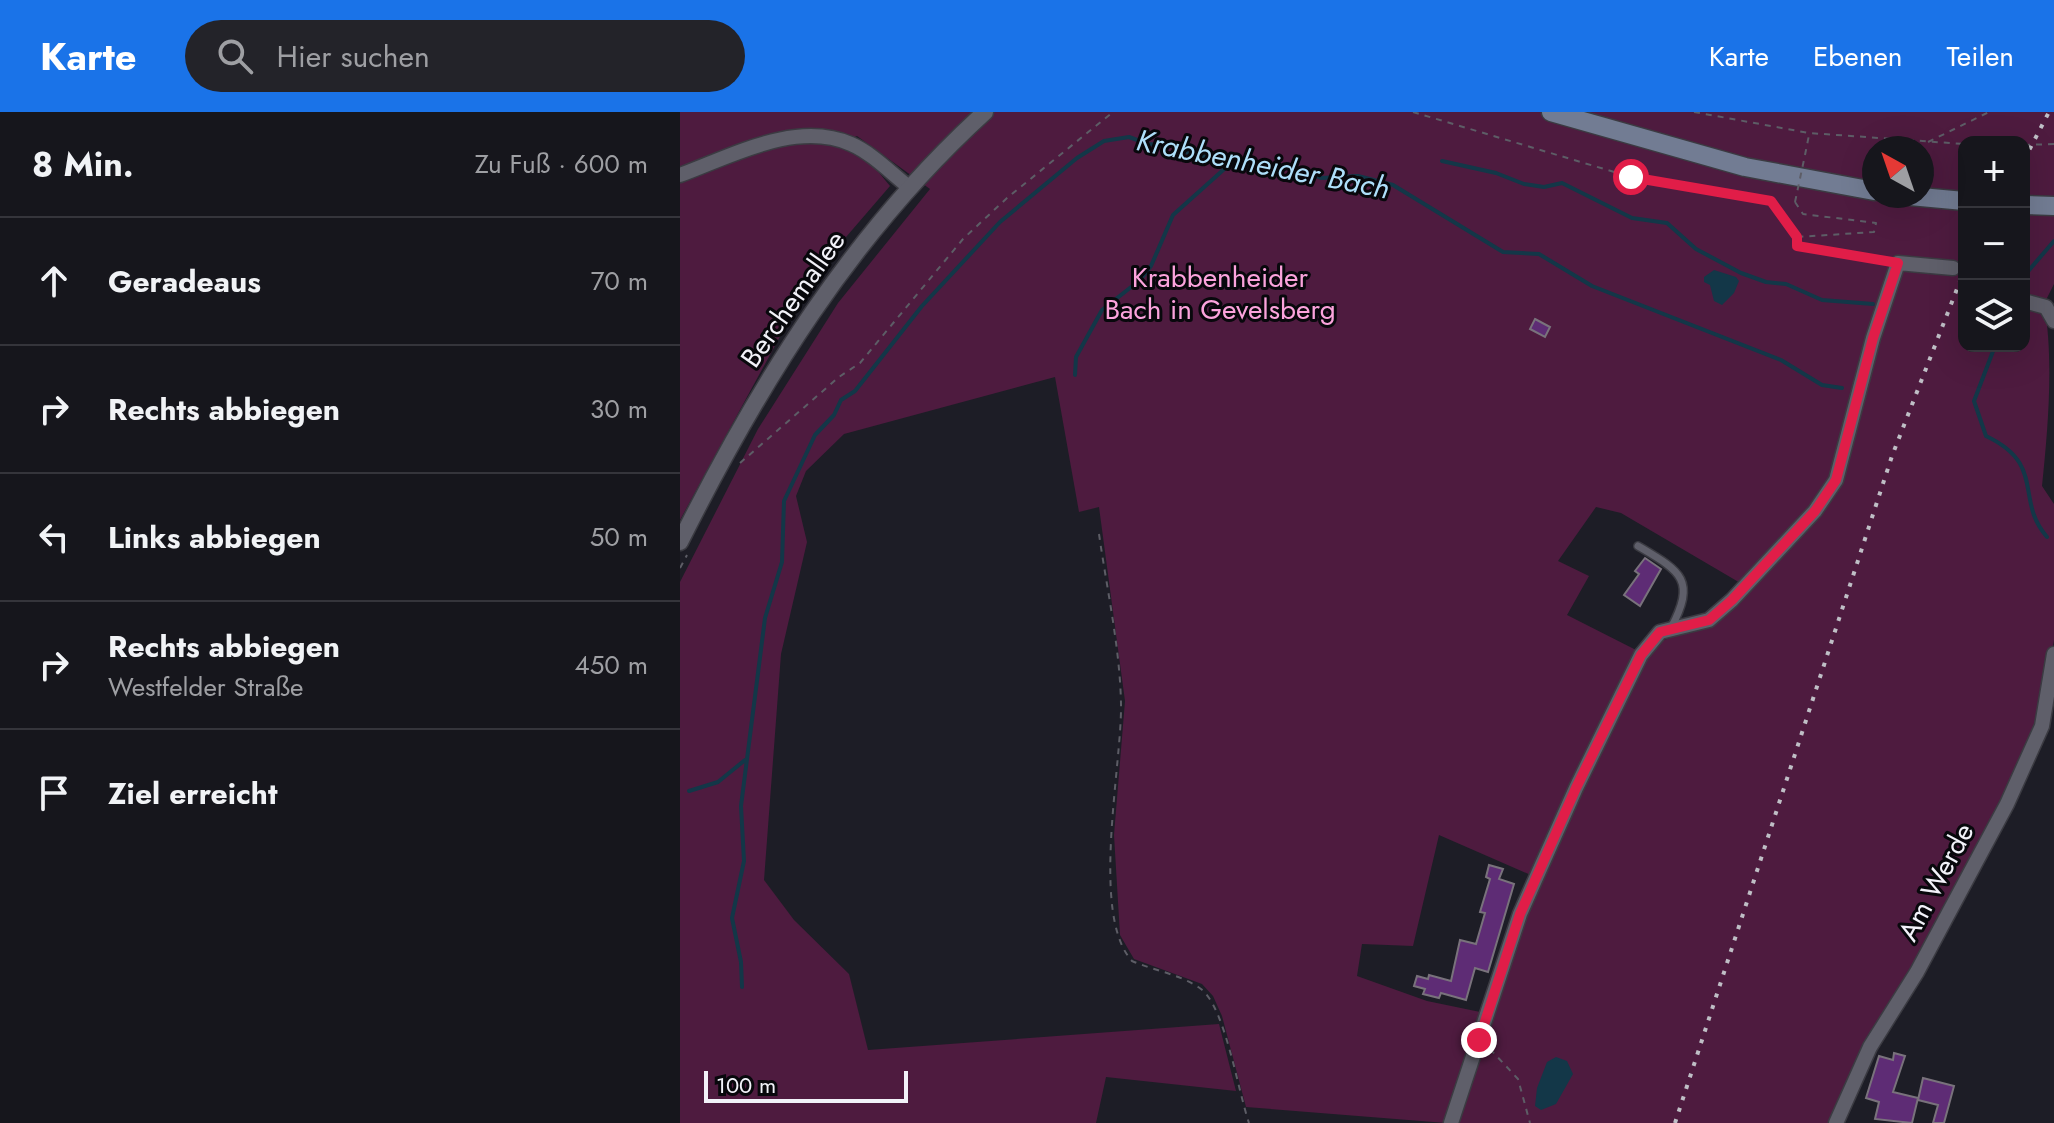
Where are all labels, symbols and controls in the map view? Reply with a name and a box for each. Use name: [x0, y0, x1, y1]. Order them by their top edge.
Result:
search box: [185, 20, 745, 92]
text: Karte: [40, 29, 137, 84]
icon: search: [213, 34, 257, 78]
text: Hier suchen: [277, 35, 430, 78]
text: Karte: [1709, 36, 1769, 77]
text: Ebenen: [1813, 36, 1903, 77]
text: Teilen: [1947, 36, 2014, 77]
water label: Krabbenheider Bach: [1133, 118, 1393, 210]
north arrow: [1862, 136, 1934, 208]
map controls: [1958, 136, 2030, 352]
button: +: [1958, 136, 2030, 208]
text: 8 Min.: [32, 140, 134, 189]
text: Zu Fuß · 600 m: [475, 145, 648, 183]
route start: [1613, 159, 1649, 195]
button: −: [1958, 208, 2030, 280]
street label: Berchemallee: [731, 222, 855, 376]
park label: Krabbenheider Bach in Gevelsberg: [1104, 257, 1336, 330]
icon: ahead: [32, 259, 76, 303]
text: Geradeaus: [108, 260, 261, 303]
text: 70 m: [591, 262, 648, 300]
button: layers: [1958, 280, 2030, 352]
icon: right: [32, 387, 76, 431]
text: Rechts abbiegen: [108, 388, 340, 431]
text: 30 m: [590, 390, 648, 428]
icon: left: [32, 515, 76, 559]
text: Links abbiegen: [108, 516, 321, 559]
text: 50 m: [590, 518, 648, 556]
text: Rechts abbiegen: [108, 625, 340, 668]
icon: right: [32, 643, 76, 687]
text: 450 m: [574, 646, 648, 684]
text: Westfelder Straße: [108, 668, 304, 706]
icon: arrive: [32, 771, 76, 815]
text: Ziel erreicht: [108, 772, 277, 815]
street label: Am Werde: [1888, 816, 1984, 948]
route end: [1461, 1022, 1497, 1058]
scale bar: [704, 1067, 908, 1103]
text: 100 m: [716, 1069, 776, 1101]

